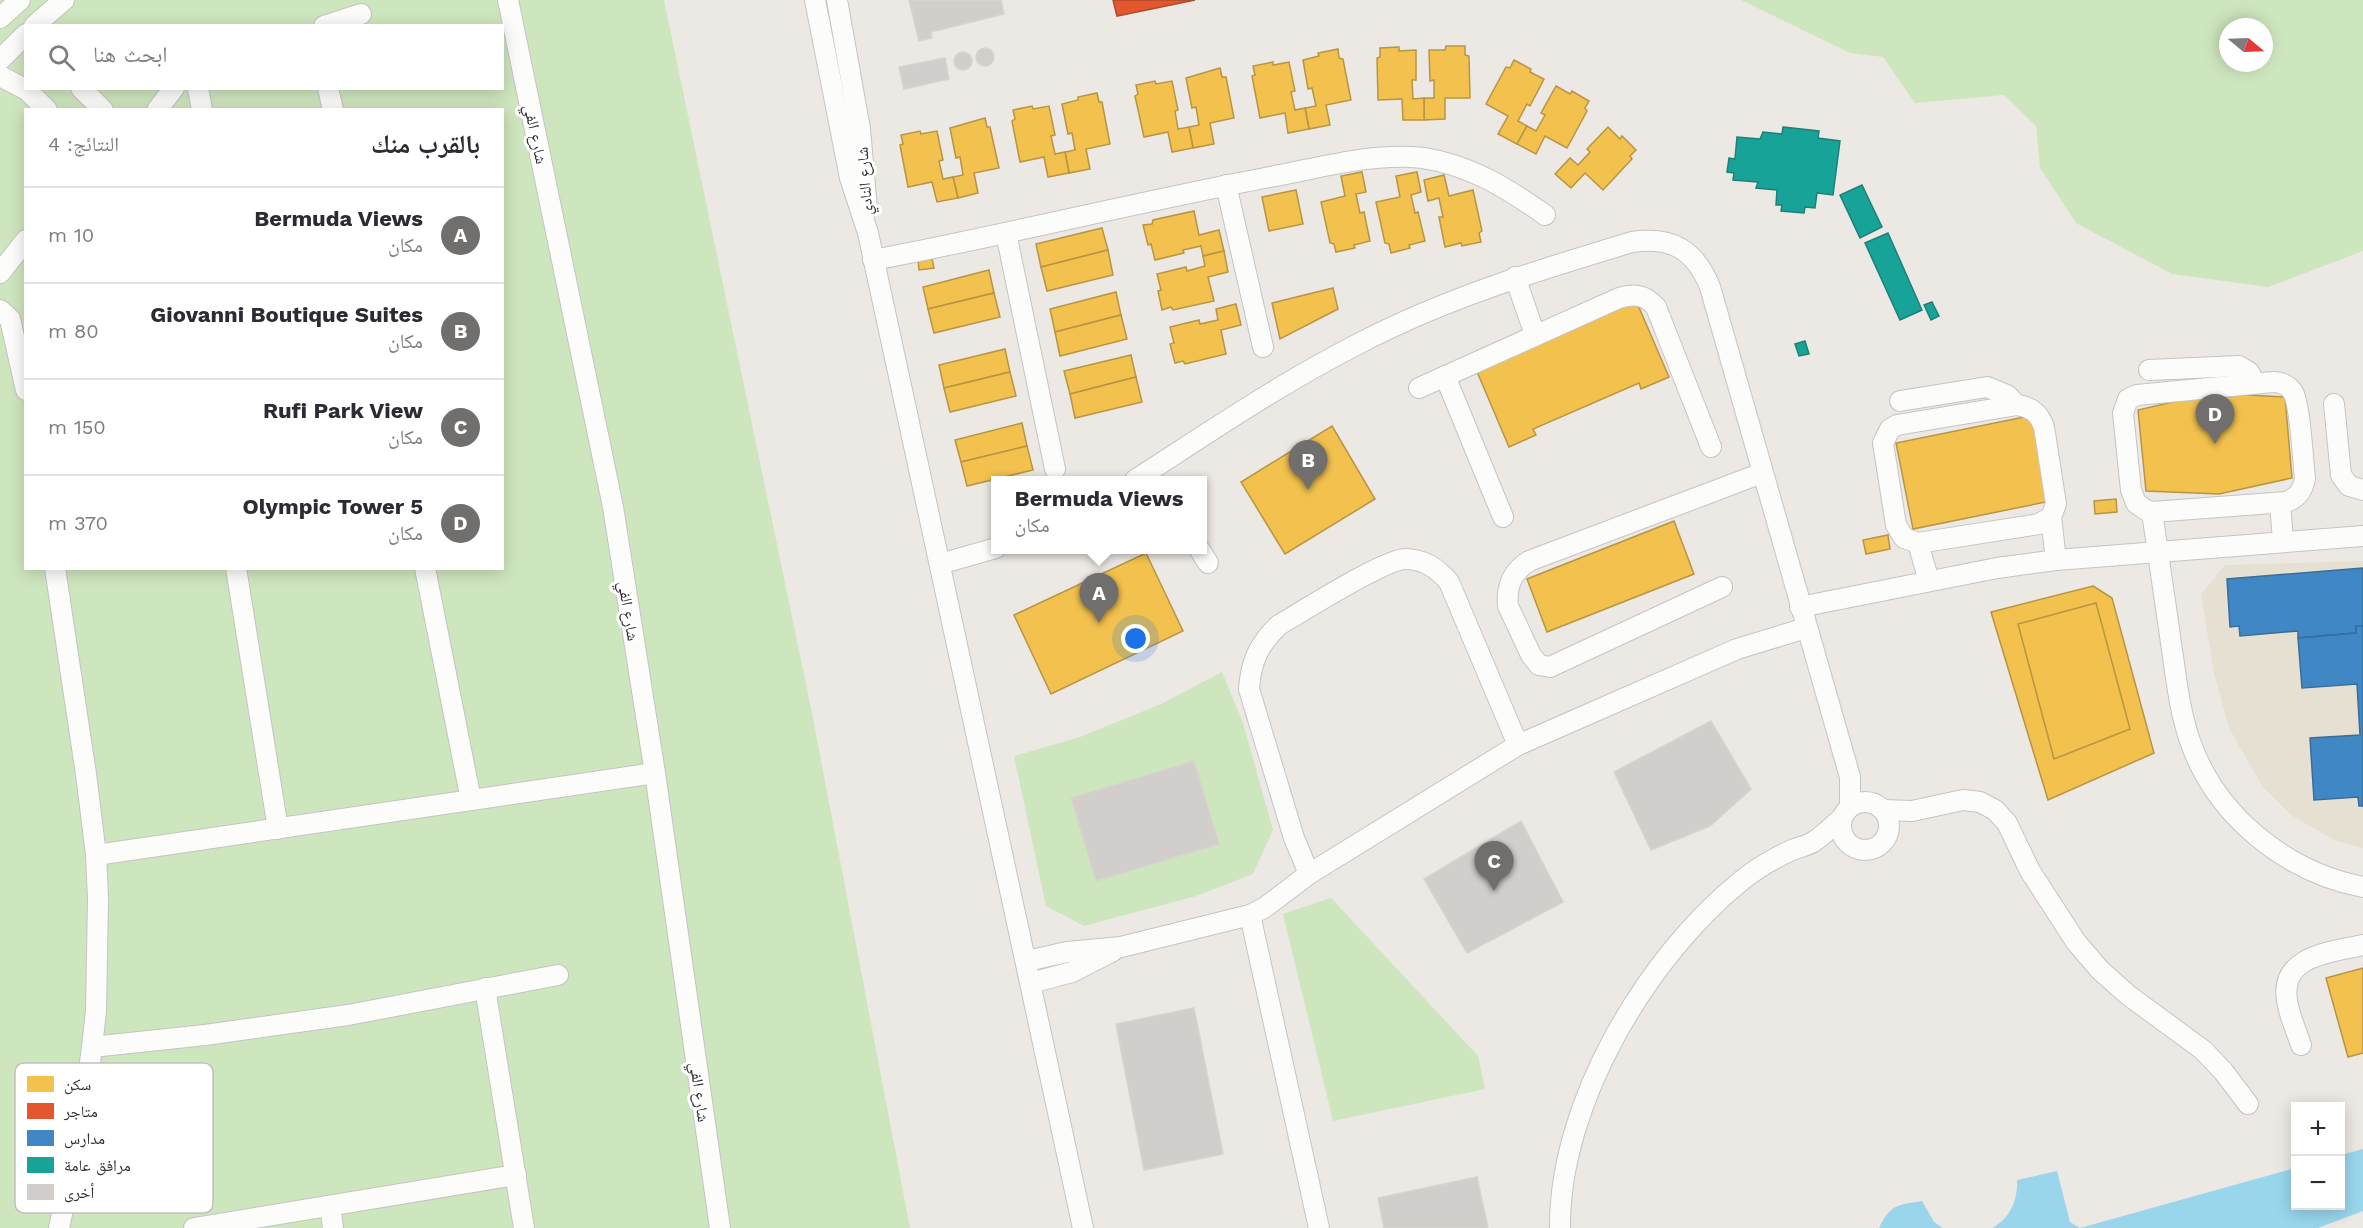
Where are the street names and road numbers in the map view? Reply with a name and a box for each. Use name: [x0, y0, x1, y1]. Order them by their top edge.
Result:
street label: شارع الفي: [517, 103, 551, 166]
street label: شارع النادي: [853, 146, 879, 216]
street label: شارع الفي: [611, 580, 643, 643]
street label: شارع الفي: [683, 1061, 713, 1124]

